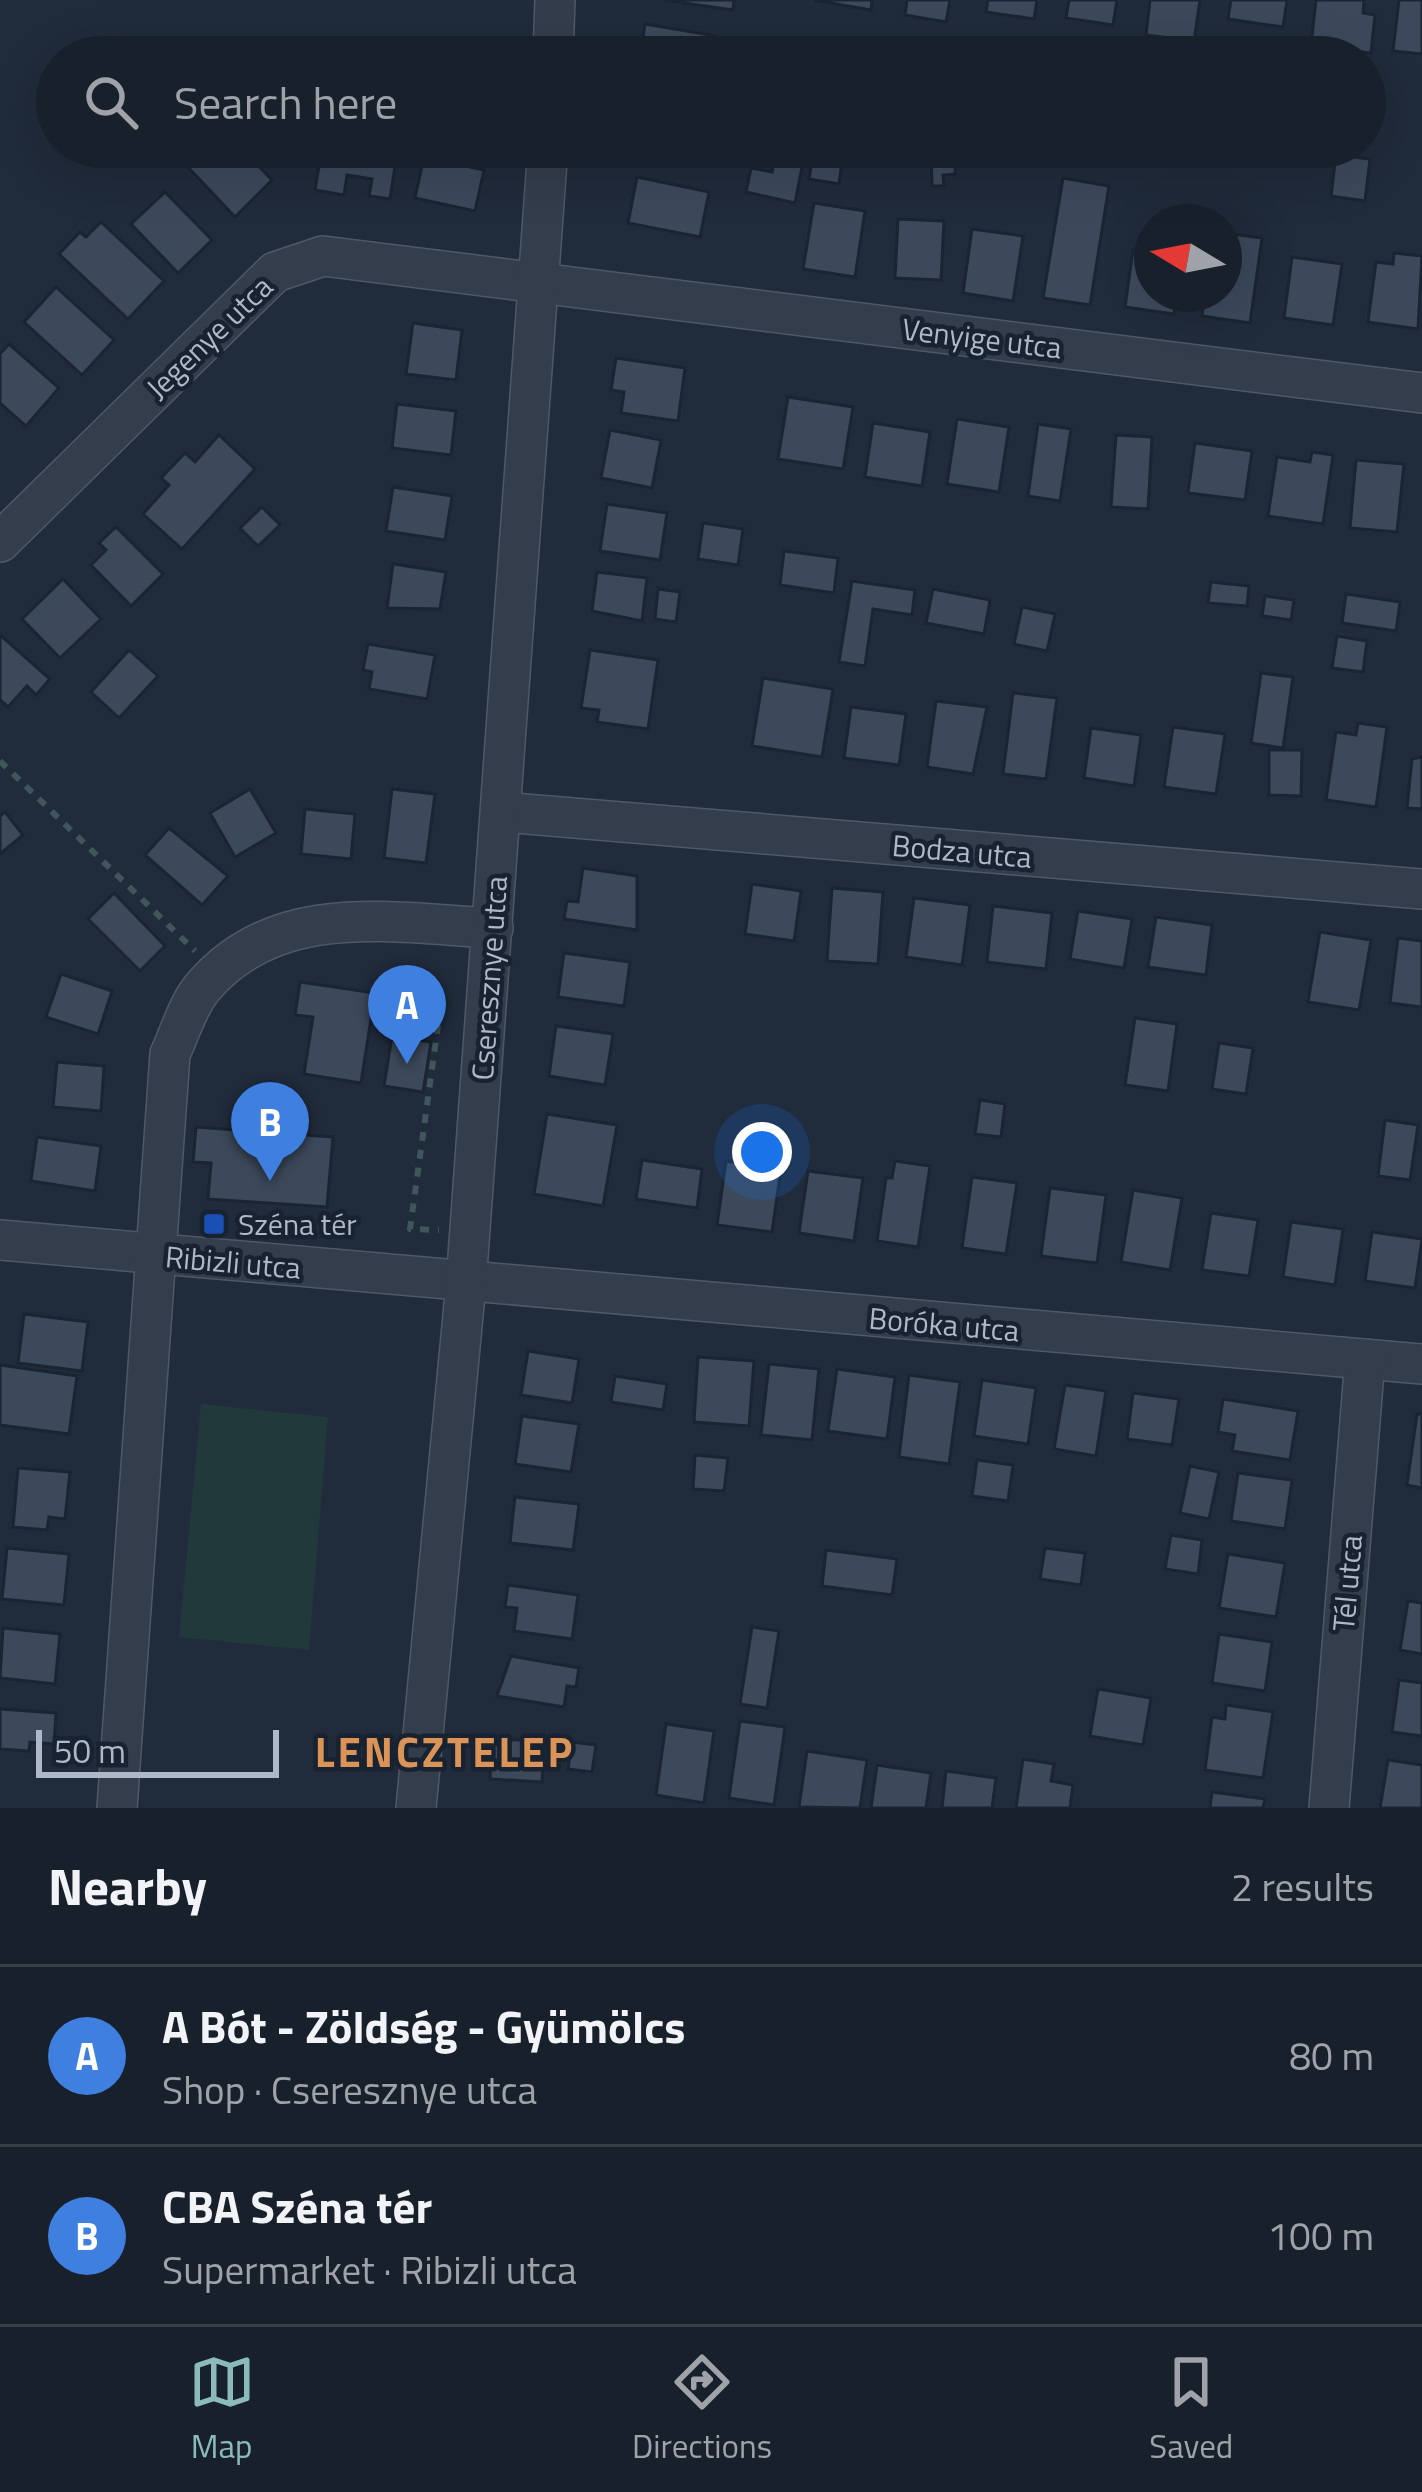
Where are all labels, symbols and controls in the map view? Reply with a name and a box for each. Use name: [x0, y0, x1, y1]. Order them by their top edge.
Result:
search box: [36, 36, 1386, 168]
text: Search here: [174, 68, 397, 136]
icon: search: [78, 69, 144, 135]
north arrow: [1134, 204, 1242, 312]
street label: Jegenye utca: [135, 265, 283, 409]
street label: Venyige utca: [900, 305, 1064, 371]
street label: Bodza utca: [890, 822, 1034, 880]
street label: Cseresznye utca: [459, 874, 519, 1082]
pin: A: [368, 965, 446, 1064]
pin: B: [231, 1082, 309, 1181]
your location: [732, 1122, 792, 1182]
place label: Széna tér: [238, 1201, 357, 1247]
marker: Széna tér: [201, 1211, 227, 1237]
street label: Ribizli utca: [163, 1233, 303, 1291]
street label: Boróka utca: [867, 1295, 1021, 1353]
street label: Tél utca: [1320, 1533, 1374, 1633]
district label: LENCZTELEP: [315, 1719, 575, 1783]
scale bar: [36, 1724, 279, 1777]
text: 50 m: [54, 1726, 126, 1776]
text: Nearby: [48, 1847, 207, 1925]
text: 2 results: [1231, 1857, 1374, 1916]
text: A Bót - Zöldség - Gyümölcs: [162, 1992, 685, 2060]
text: A: [75, 2026, 99, 2085]
text: 80 m: [1289, 2026, 1374, 2085]
text: Shop · Cseresznye utca: [162, 2060, 537, 2119]
text: CBA Széna tér: [162, 2172, 432, 2240]
text: B: [75, 2206, 99, 2265]
text: 100 m: [1267, 2206, 1374, 2265]
text: Supermarket · Ribizli utca: [162, 2240, 577, 2299]
tab: Map: [189, 2349, 255, 2471]
tab: Directions: [632, 2349, 772, 2471]
tab: Saved: [1149, 2349, 1233, 2471]

